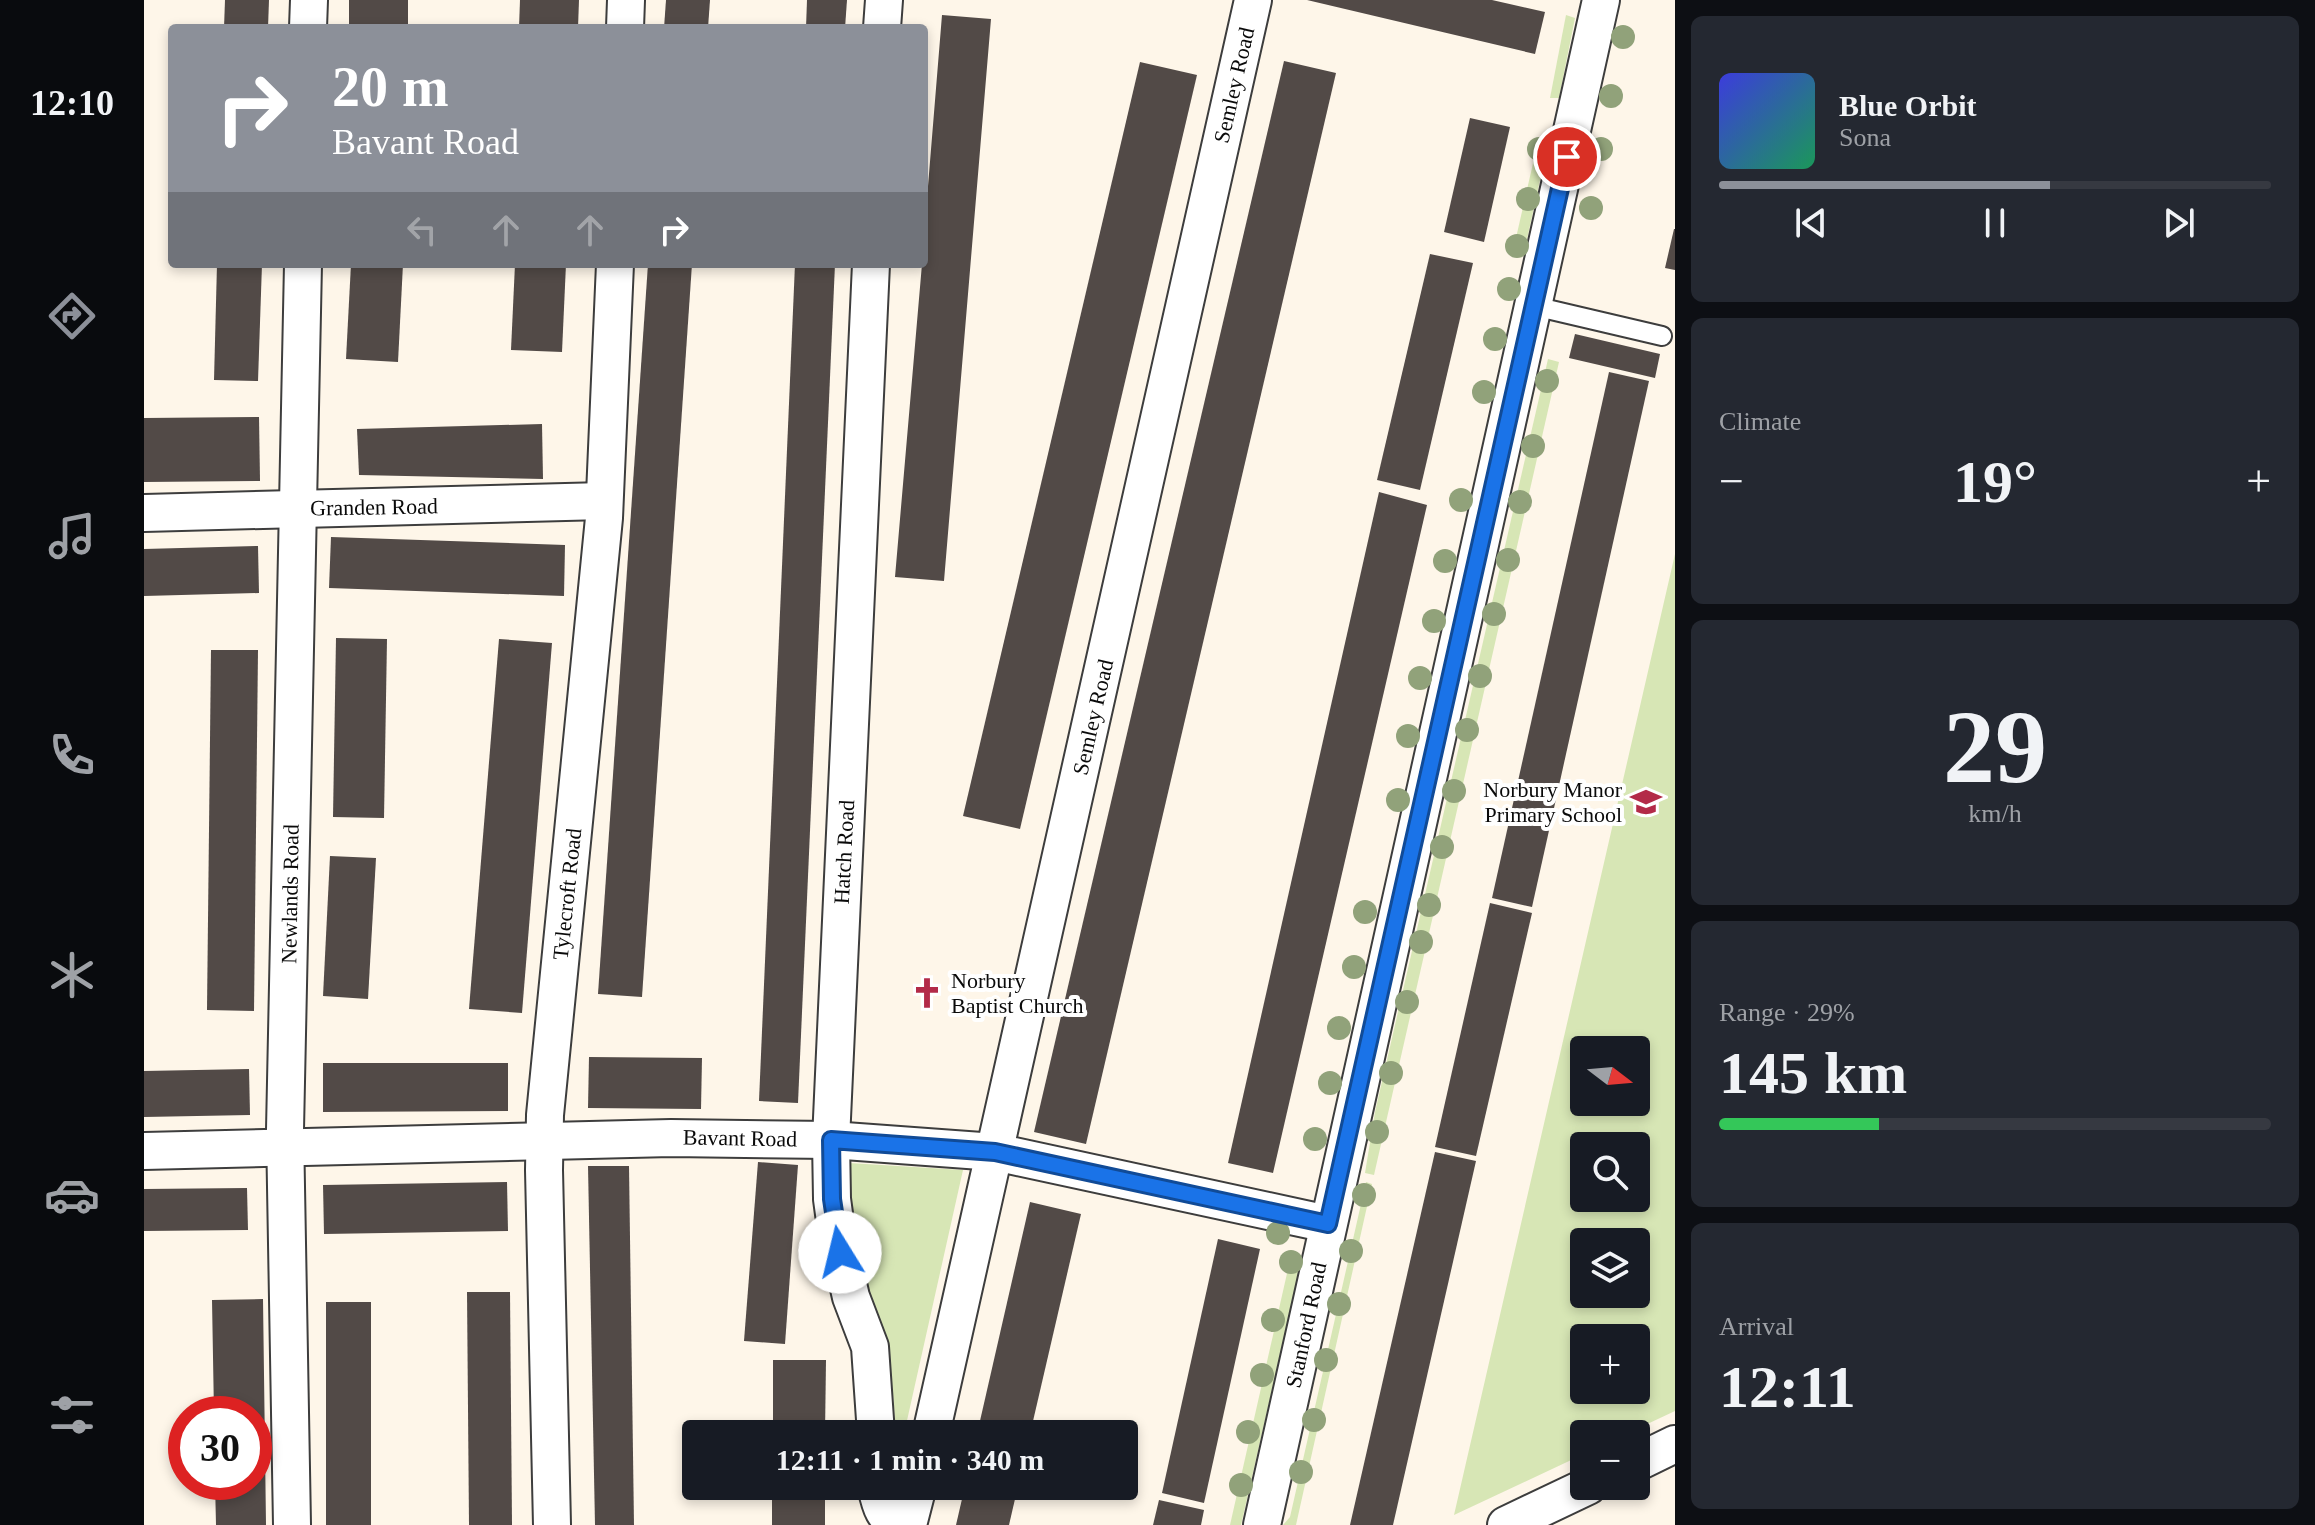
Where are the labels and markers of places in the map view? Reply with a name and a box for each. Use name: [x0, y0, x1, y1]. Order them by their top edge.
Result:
pin: [1533, 123, 1601, 191]
place label: Norbury Manor Primary School: [1483, 777, 1623, 827]
school or university icon: Norbury Manor Primary School: [1629, 785, 1663, 819]
place label: Norbury Baptist Church: [951, 968, 1084, 1018]
church icon: Norbury Baptist Church: [910, 976, 944, 1010]

